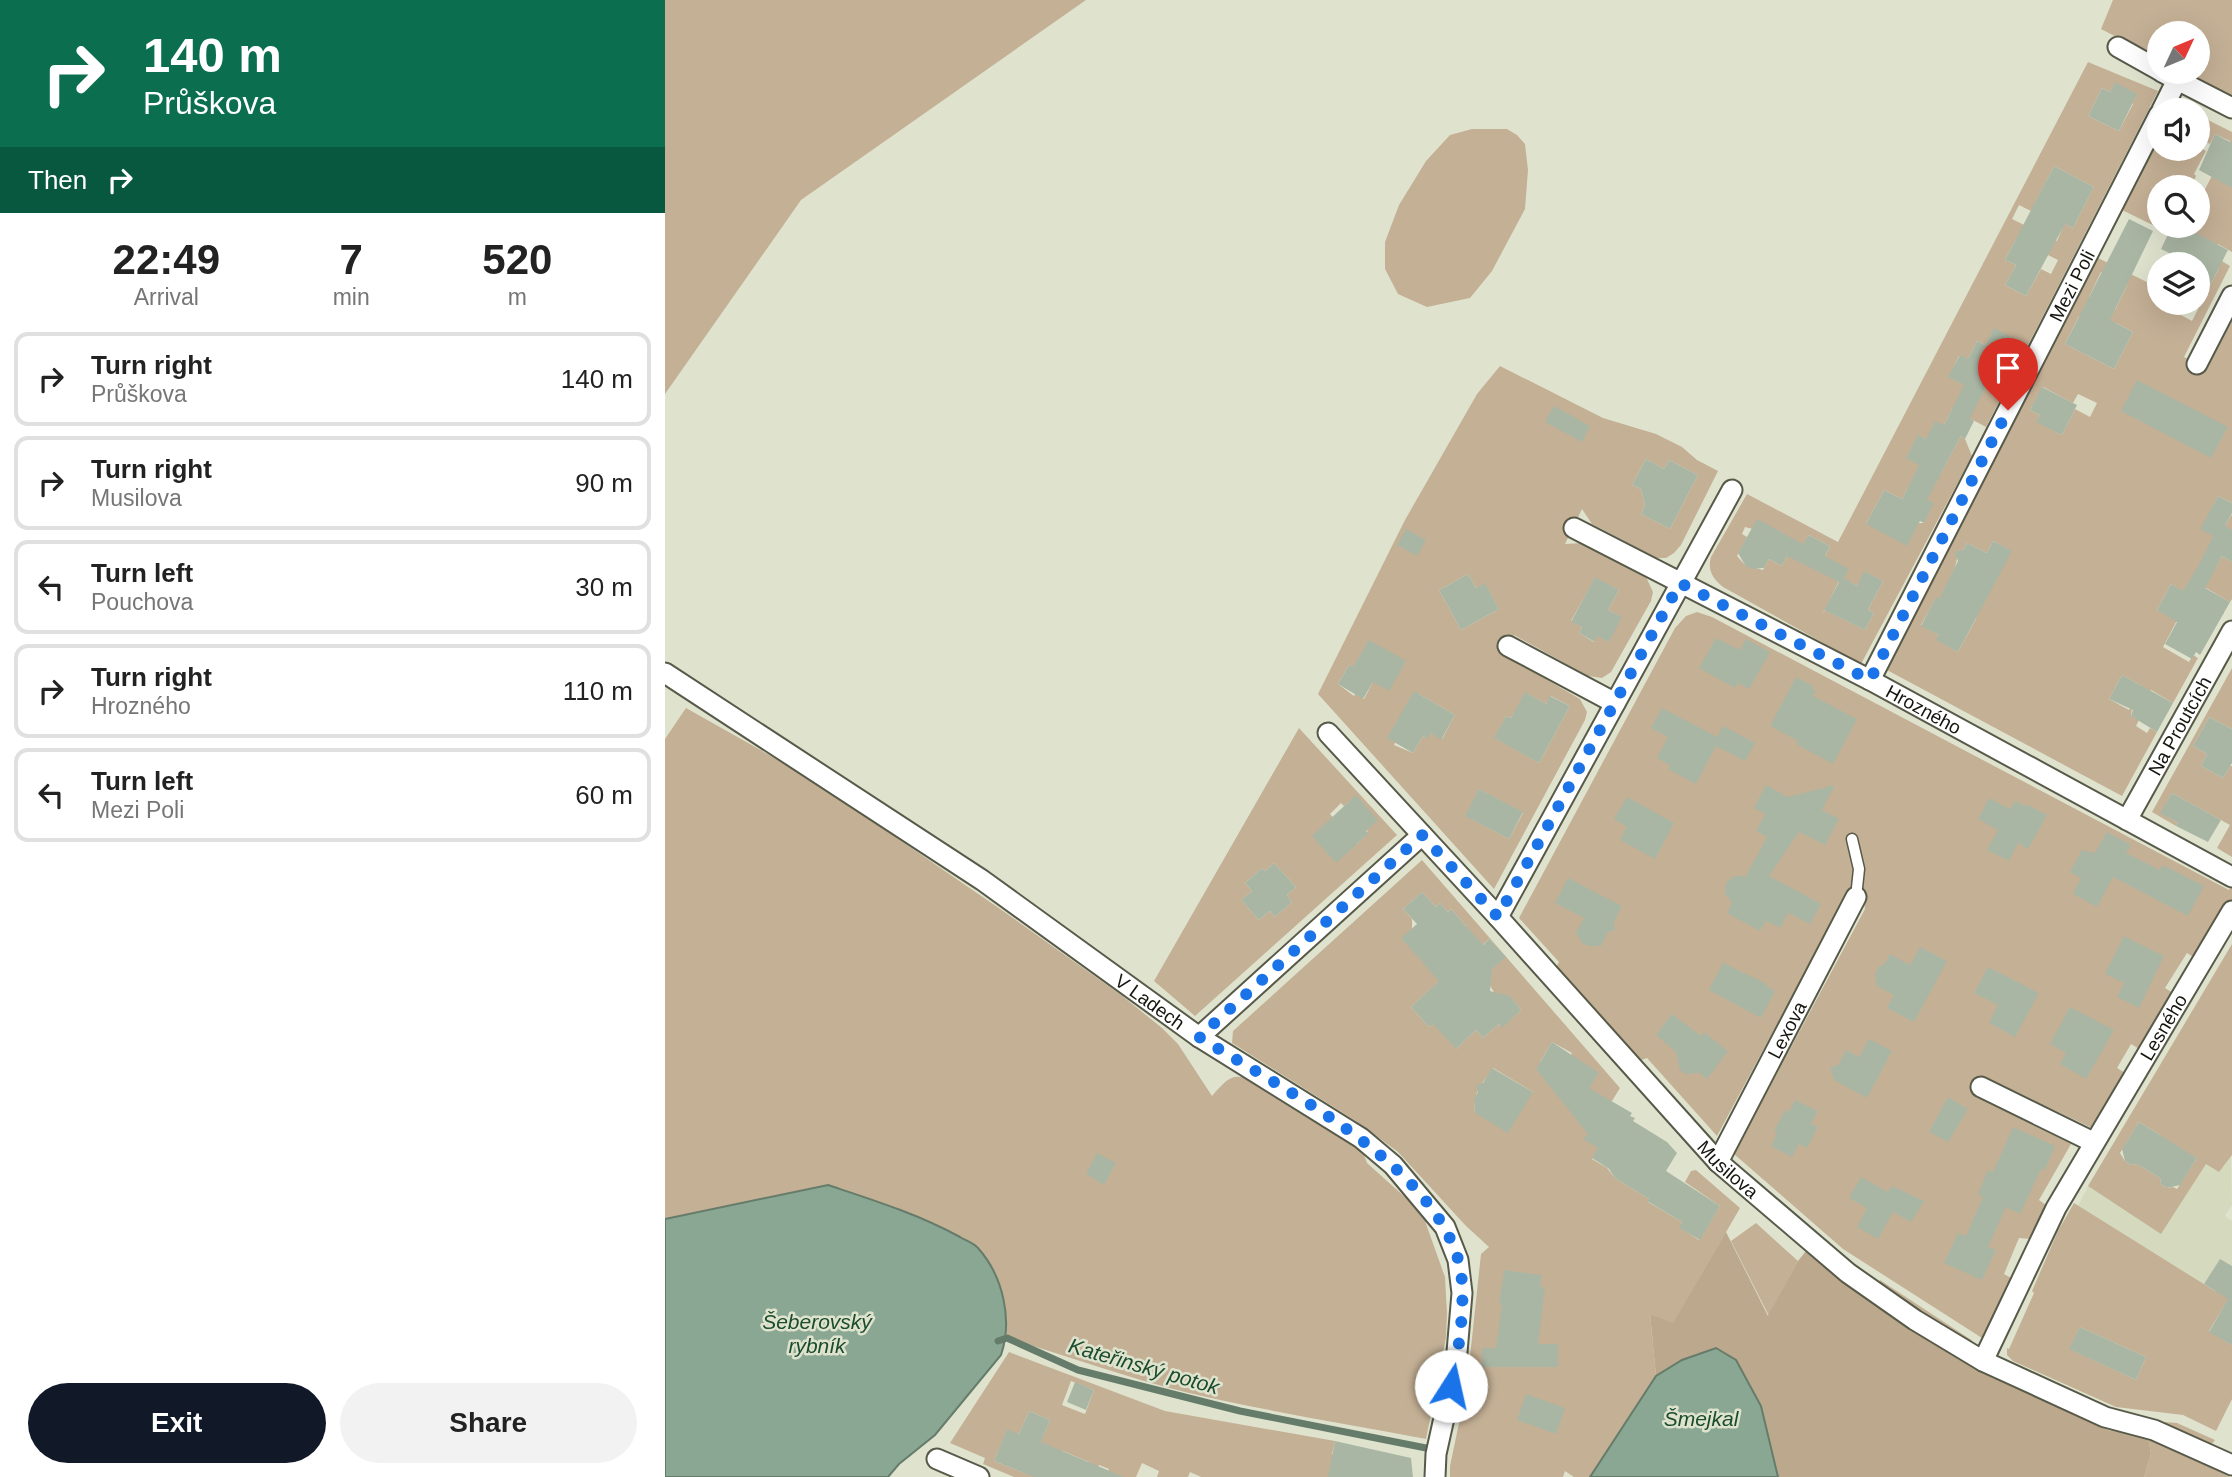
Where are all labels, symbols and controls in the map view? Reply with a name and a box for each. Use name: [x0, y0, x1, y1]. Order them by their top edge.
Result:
north arrow: [2147, 21, 2210, 84]
map controls: [2147, 21, 2210, 315]
icon: right: [28, 28, 119, 119]
text: 140 m: [143, 28, 282, 82]
text: Průškova: [143, 85, 276, 121]
button: sound: [2147, 98, 2210, 161]
icon: right: [101, 161, 139, 199]
text: Then: [28, 165, 87, 195]
button: search: [2147, 175, 2210, 238]
text: 22:49: [113, 236, 220, 283]
text: 7: [339, 236, 363, 283]
text: 520: [482, 236, 552, 283]
street label: Mezi Poli: [2045, 246, 2099, 325]
button: layers: [2147, 252, 2210, 315]
text: Arrival: [134, 284, 199, 310]
text: min: [333, 284, 370, 310]
text: m: [508, 284, 527, 310]
pin: [1978, 338, 2038, 410]
icon: arrive: [1989, 349, 2027, 387]
text: Turn right: [91, 350, 212, 380]
icon: right: [32, 360, 70, 398]
text: 140 m: [561, 364, 633, 394]
text: Průškova: [91, 381, 187, 407]
text: Turn right: [91, 454, 212, 484]
icon: right: [32, 464, 70, 502]
text: 90 m: [575, 468, 633, 498]
text: Musilova: [91, 485, 182, 511]
text: Turn left: [91, 558, 193, 588]
icon: left: [32, 568, 70, 606]
text: 30 m: [575, 572, 633, 602]
text: Pouchova: [91, 589, 193, 615]
text: Turn right: [91, 662, 212, 692]
icon: right: [32, 672, 70, 710]
street label: Na Proutcích: [2144, 672, 2215, 779]
text: 110 m: [563, 676, 633, 706]
street label: Hrozného: [1883, 680, 1965, 738]
text: Hrozného: [91, 693, 191, 719]
text: Turn left: [91, 766, 193, 796]
icon: left: [32, 776, 70, 814]
text: 60 m: [575, 780, 633, 810]
text: Mezi Poli: [91, 797, 184, 823]
street label: V Ladech: [1111, 970, 1189, 1034]
street label: Lesného: [2136, 990, 2191, 1064]
street label: Lexova: [1763, 997, 1810, 1062]
street label: Musilova: [1693, 1136, 1763, 1203]
water label: Šeberovský rybník: [762, 1310, 873, 1357]
water label: Kateřinský potok: [1066, 1334, 1223, 1399]
position arrow: [1414, 1349, 1488, 1423]
button: Exit: [28, 1383, 326, 1463]
button: Share: [340, 1383, 637, 1463]
water label: Šmejkal: [1664, 1407, 1740, 1430]

